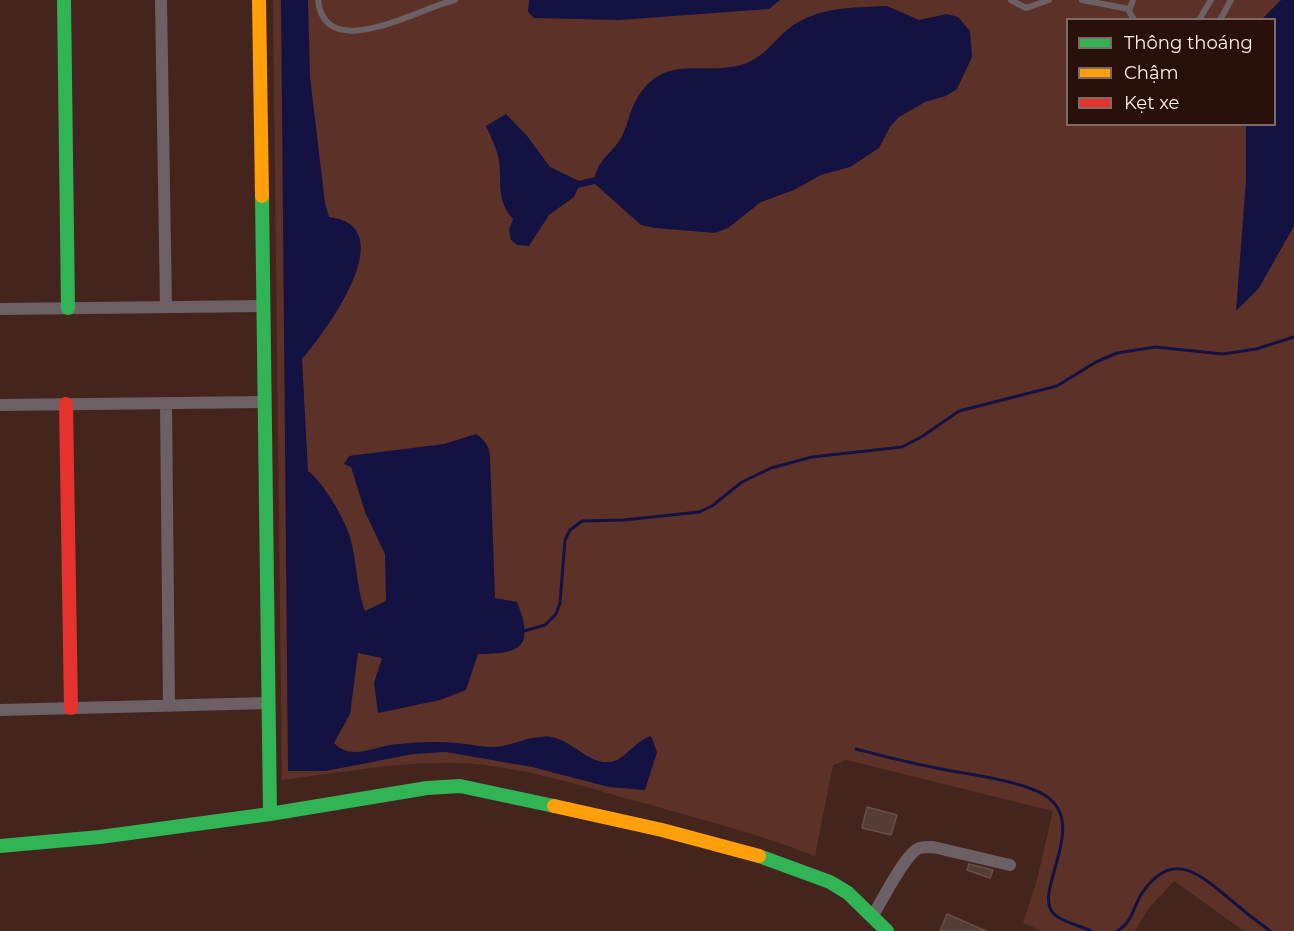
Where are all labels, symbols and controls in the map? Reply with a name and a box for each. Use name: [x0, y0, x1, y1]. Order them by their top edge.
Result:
legend: [1066, 18, 1276, 126]
text: Thông thoáng: [1124, 32, 1253, 54]
text: Chậm: [1124, 62, 1179, 84]
text: Kẹt xe: [1124, 92, 1179, 114]

